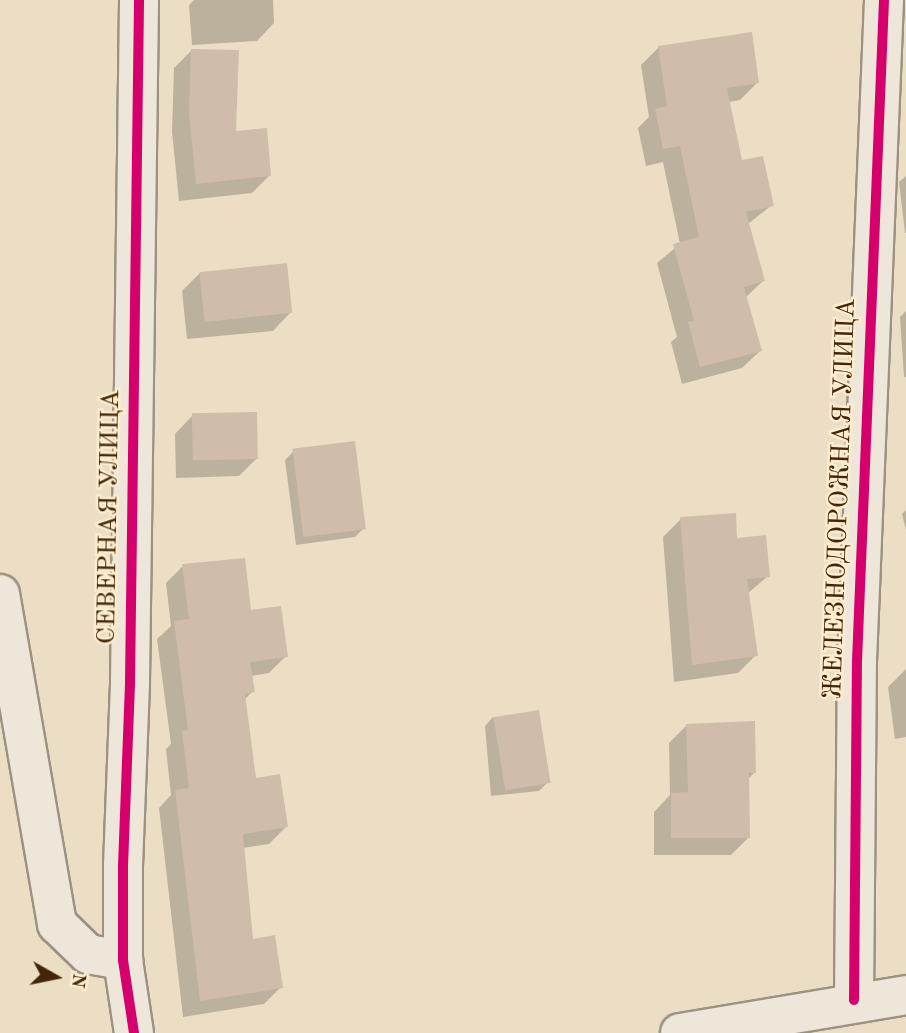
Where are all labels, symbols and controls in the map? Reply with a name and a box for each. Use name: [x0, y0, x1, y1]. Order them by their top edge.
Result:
street label: ЖЕЛЕЗНОДОРОЖНАЯ УЛИЦА: [818, 298, 864, 700]
street label: СЕВЕРНАЯ УЛИЦА: [92, 389, 128, 645]
north arrow: [21, 942, 91, 1012]
text: N: [67, 972, 88, 989]

